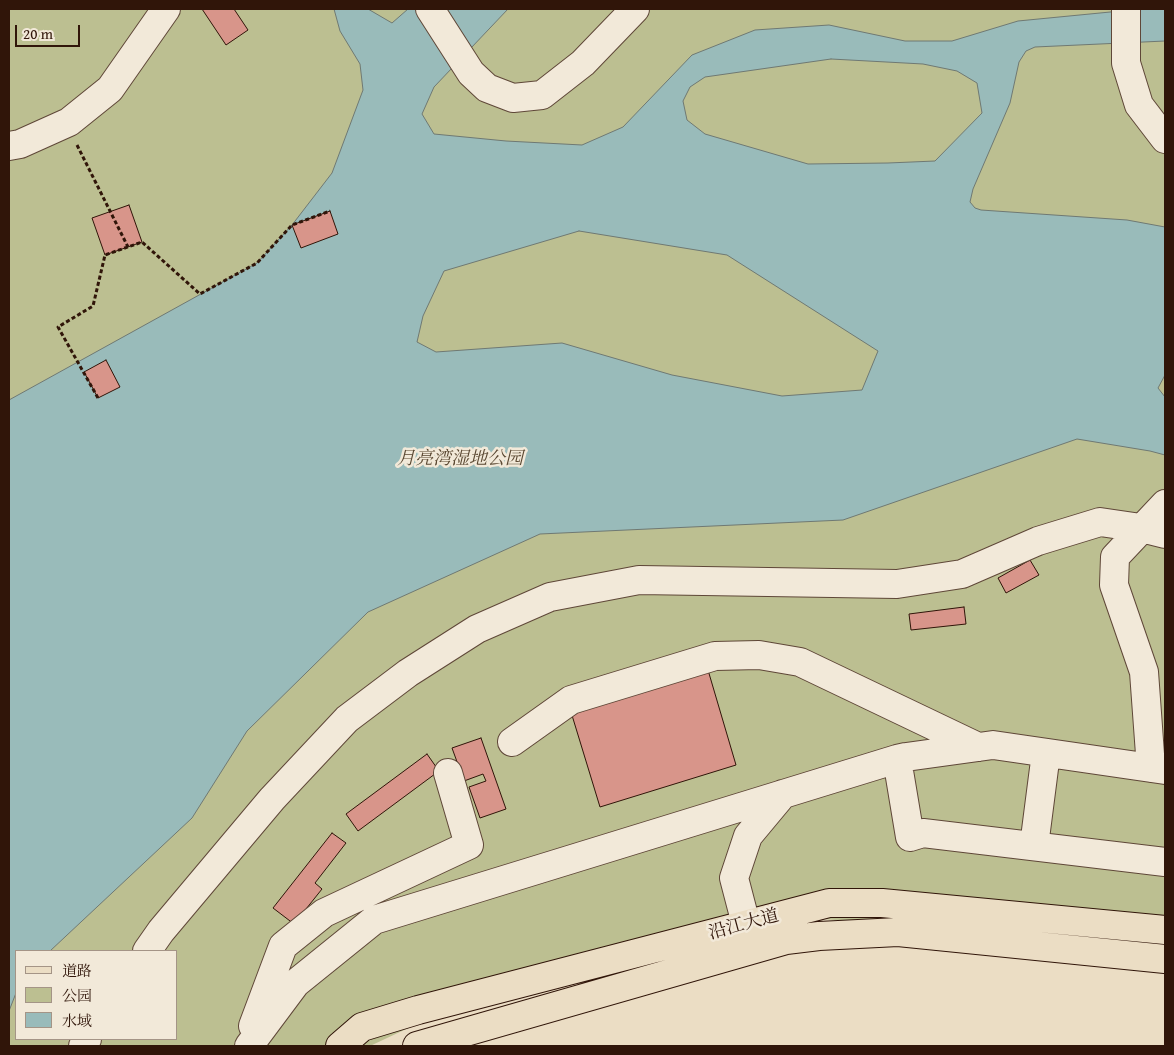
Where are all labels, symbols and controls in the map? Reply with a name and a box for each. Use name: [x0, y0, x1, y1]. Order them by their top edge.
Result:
scale bar: [18, 15, 82, 47]
text: 20 m: [23, 23, 53, 44]
park label: 月亮湾湿地公园: [397, 448, 523, 470]
street label: 沿江大道: [706, 905, 782, 945]
legend: [15, 950, 178, 1040]
text: 道路: [62, 960, 92, 981]
text: 公园: [62, 985, 92, 1006]
text: 水域: [62, 1010, 92, 1031]

